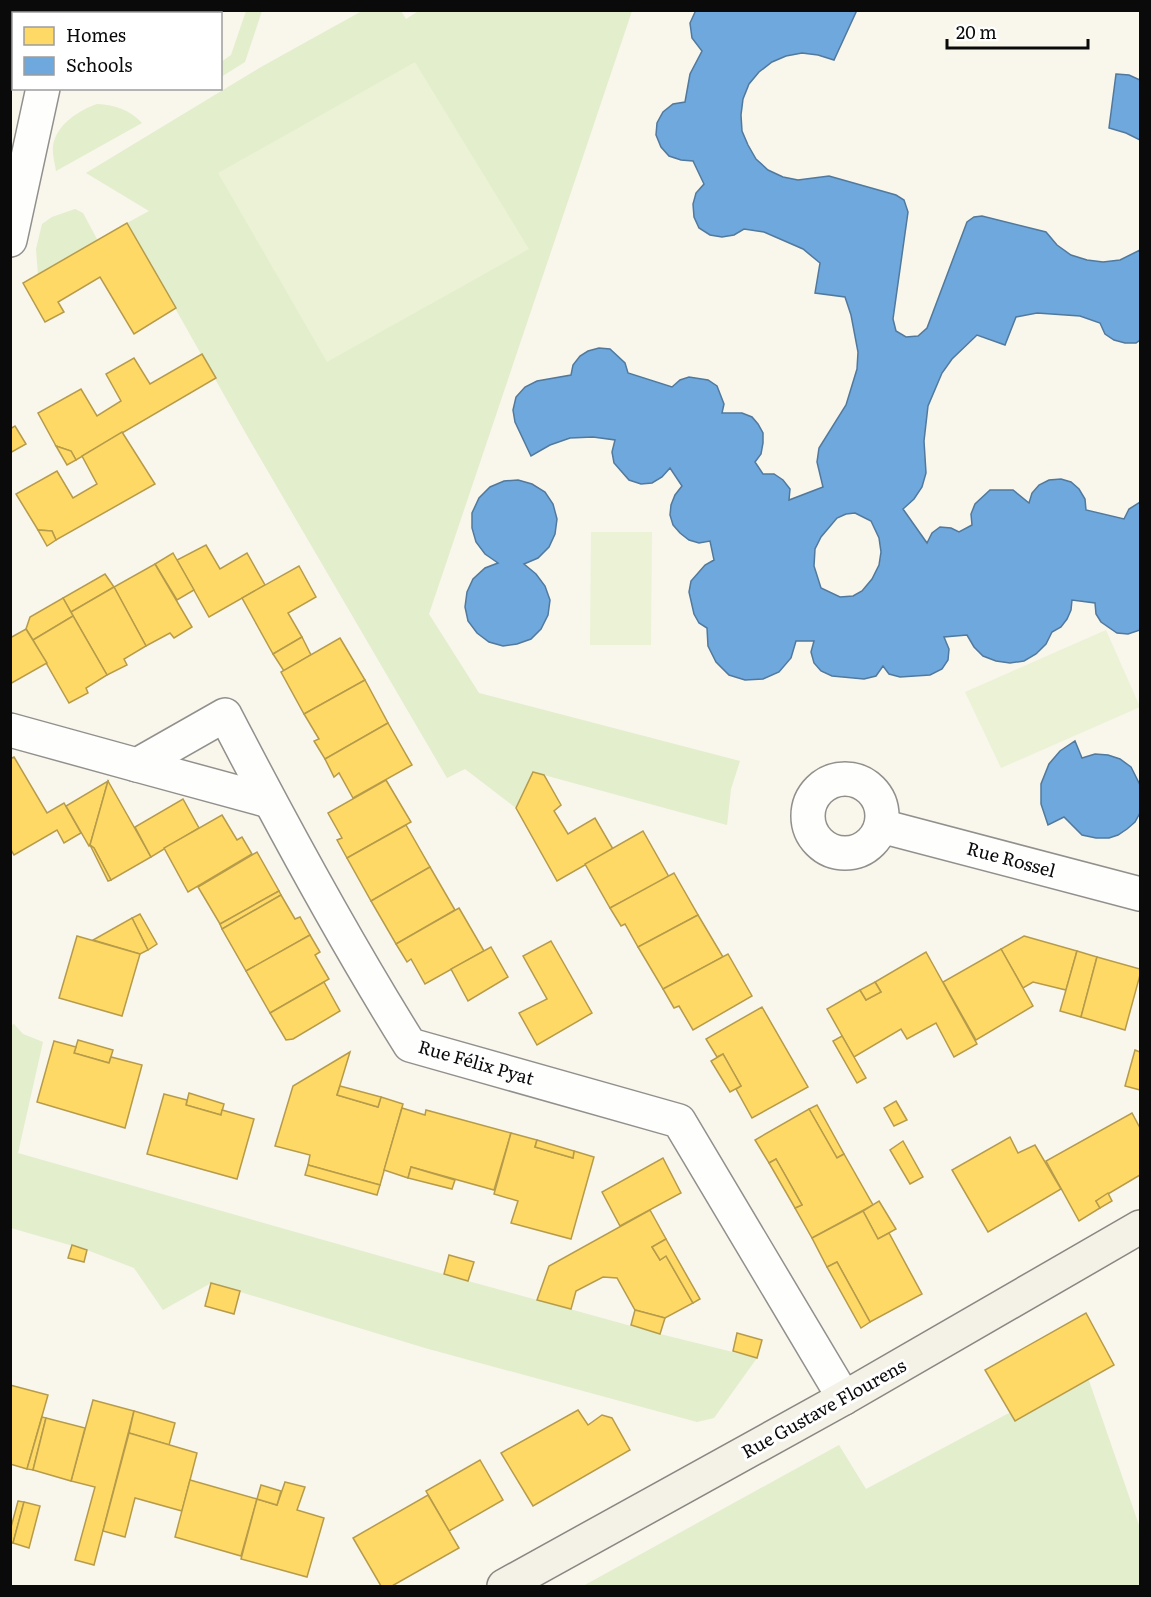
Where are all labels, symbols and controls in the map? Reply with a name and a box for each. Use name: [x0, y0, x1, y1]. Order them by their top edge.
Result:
legend: [12, 12, 222, 90]
scale bar: [947, 12, 1088, 50]
text: 20 m: [956, 18, 997, 45]
text: Homes: [66, 21, 126, 48]
text: Schools: [66, 51, 132, 78]
street label: Rue Rossel: [964, 834, 1059, 883]
street label: Rue Félix Pyat: [415, 1032, 538, 1091]
street label: Rue Gustave Flourens: [736, 1351, 911, 1464]

